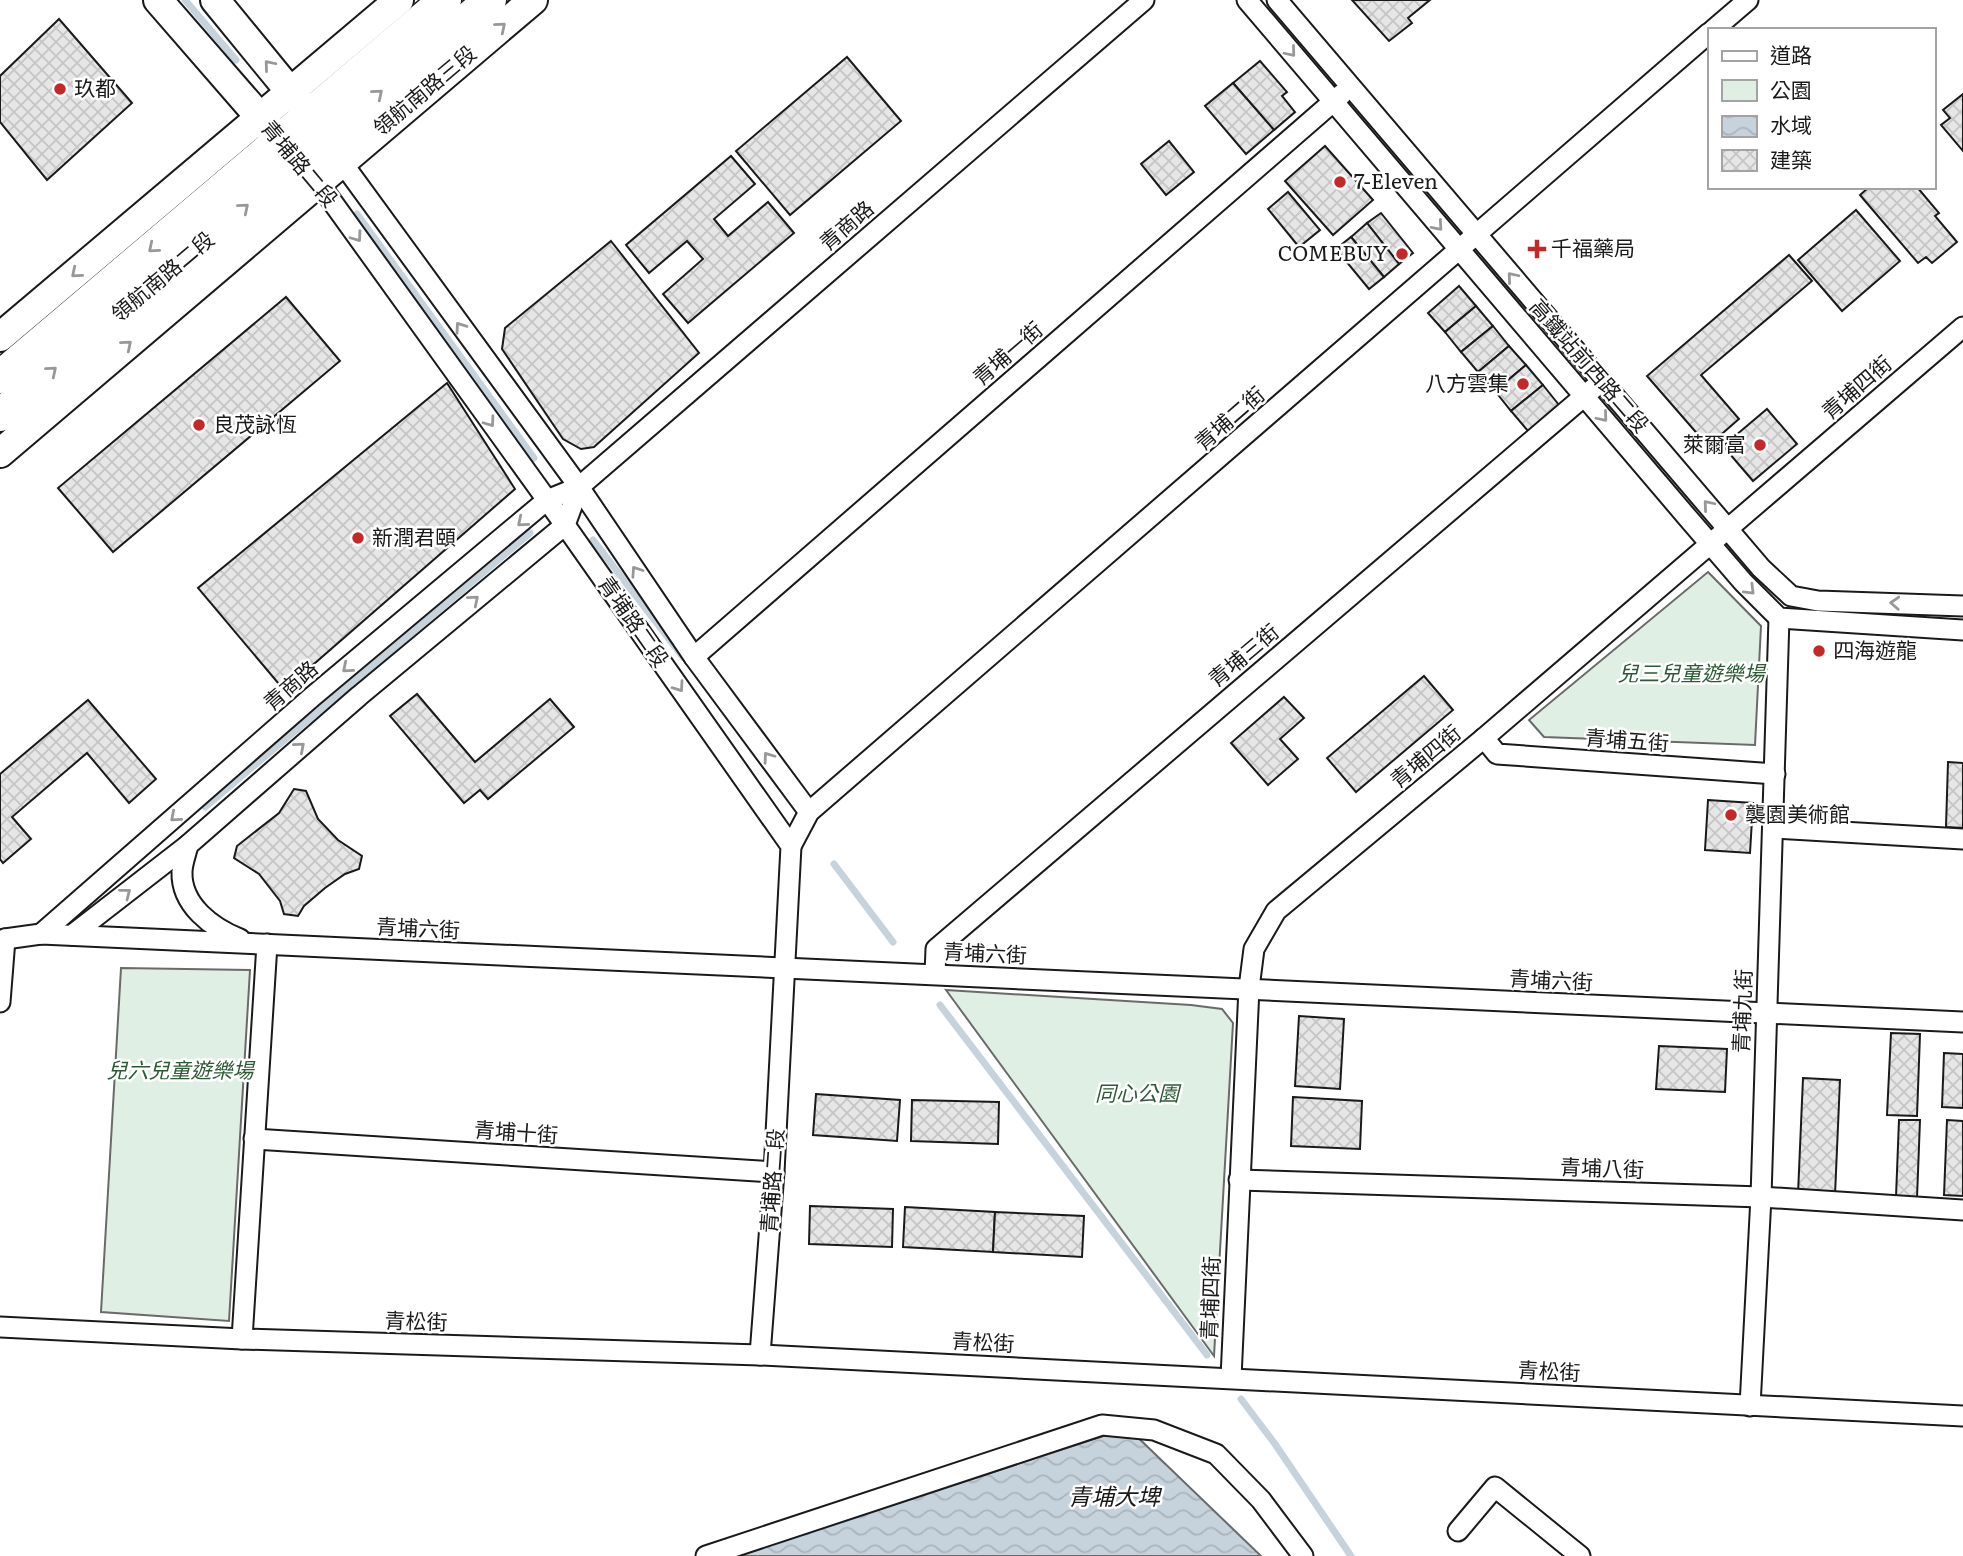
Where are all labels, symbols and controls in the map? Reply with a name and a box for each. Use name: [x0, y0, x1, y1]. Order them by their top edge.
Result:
one-way arrow: [492, 23, 505, 35]
legend: [1708, 28, 1935, 189]
street label: 領航南路三段: [365, 37, 482, 141]
text: 道路: [1770, 38, 1812, 69]
one-way arrow: [1283, 44, 1295, 57]
one-way arrow: [265, 60, 277, 73]
place label: 玖都: [74, 71, 116, 102]
text: 公園: [1770, 73, 1812, 104]
marker: 玖都: [52, 81, 68, 97]
one-way arrow: [370, 90, 383, 102]
text: 水域: [1770, 108, 1812, 139]
street label: 青埔路二段: [255, 112, 347, 213]
text: 建築: [1770, 143, 1812, 174]
place label: 7-Eleven: [1354, 164, 1438, 195]
marker: 7-Eleven: [1332, 174, 1348, 190]
street label: 青商路: [811, 192, 879, 256]
one-way arrow: [236, 204, 249, 216]
one-way arrow: [1430, 218, 1442, 231]
street label: 領航南路二段: [103, 223, 220, 327]
one-way arrow: [349, 229, 362, 242]
place label: 千福藥局: [1551, 231, 1635, 262]
place label: COMEBUY: [1278, 236, 1388, 267]
one-way arrow: [149, 239, 161, 252]
marker: 千福藥局: [1529, 241, 1545, 257]
marker: COMEBUY: [1394, 246, 1410, 262]
one-way arrow: [72, 265, 85, 277]
one-way arrow: [1508, 273, 1520, 286]
street label: 高鐵站前西路二段: [1524, 291, 1658, 438]
street label: 青埔一街: [964, 313, 1048, 391]
one-way arrow: [456, 322, 468, 335]
one-way arrow: [118, 341, 131, 353]
street label: 青埔四街: [1813, 347, 1897, 425]
place label: 八方雲集: [1425, 366, 1509, 397]
one-way arrow: [44, 367, 57, 379]
marker: 八方雲集: [1515, 376, 1531, 392]
street label: 青埔二街: [1186, 378, 1270, 456]
place label: 良茂詠恆: [213, 407, 297, 438]
one-way arrow: [1595, 408, 1607, 421]
one-way arrow: [482, 414, 495, 427]
marker: 良茂詠恆: [191, 417, 207, 433]
place label: 萊爾富: [1683, 427, 1746, 458]
marker: 萊爾富: [1752, 437, 1768, 453]
one-way arrow: [1704, 500, 1717, 512]
one-way arrow: [517, 514, 530, 526]
place label: 新潤君頤: [372, 520, 456, 551]
marker: 新潤君頤: [350, 530, 366, 546]
one-way arrow: [632, 566, 645, 579]
street label: 青埔路二段: [592, 569, 678, 672]
one-way arrow: [1742, 581, 1755, 594]
one-way arrow: [465, 596, 478, 608]
one-way arrow: [1889, 596, 1900, 611]
street label: 青埔三街: [1200, 615, 1285, 693]
place label: 四海遊龍: [1833, 633, 1917, 664]
marker: 四海遊龍: [1811, 643, 1827, 659]
street label: 青商路: [255, 652, 323, 716]
park label: 兒三兒童遊樂場: [1618, 656, 1766, 687]
one-way arrow: [342, 660, 355, 672]
one-way arrow: [671, 679, 683, 692]
street label: 青埔四街: [1382, 716, 1467, 794]
street label: 青埔五街: [1584, 720, 1670, 757]
one-way arrow: [291, 743, 304, 755]
one-way arrow: [764, 752, 776, 765]
place label: 襲園美術館: [1745, 797, 1850, 828]
marker: 襲園美術館: [1723, 807, 1739, 823]
one-way arrow: [170, 809, 183, 821]
one-way arrow: [118, 889, 131, 902]
street label: 青埔六街: [375, 909, 461, 944]
street label: 青埔六街: [942, 934, 1028, 969]
street label: 青埔六街: [1508, 961, 1594, 996]
street label: 青埔九街: [1724, 968, 1757, 1053]
park label: 兒六兒童遊樂場: [107, 1053, 255, 1084]
park label: 同心公園: [1095, 1076, 1182, 1107]
street label: 青埔十街: [473, 1112, 559, 1149]
street label: 青埔路二段: [751, 1127, 790, 1234]
street label: 青埔八街: [1560, 1150, 1645, 1183]
street label: 青埔四街: [1192, 1255, 1225, 1340]
street label: 青松街: [384, 1303, 448, 1336]
street label: 青松街: [951, 1323, 1015, 1358]
street label: 青松街: [1517, 1352, 1581, 1387]
water label: 青埔大埤: [1068, 1478, 1163, 1512]

